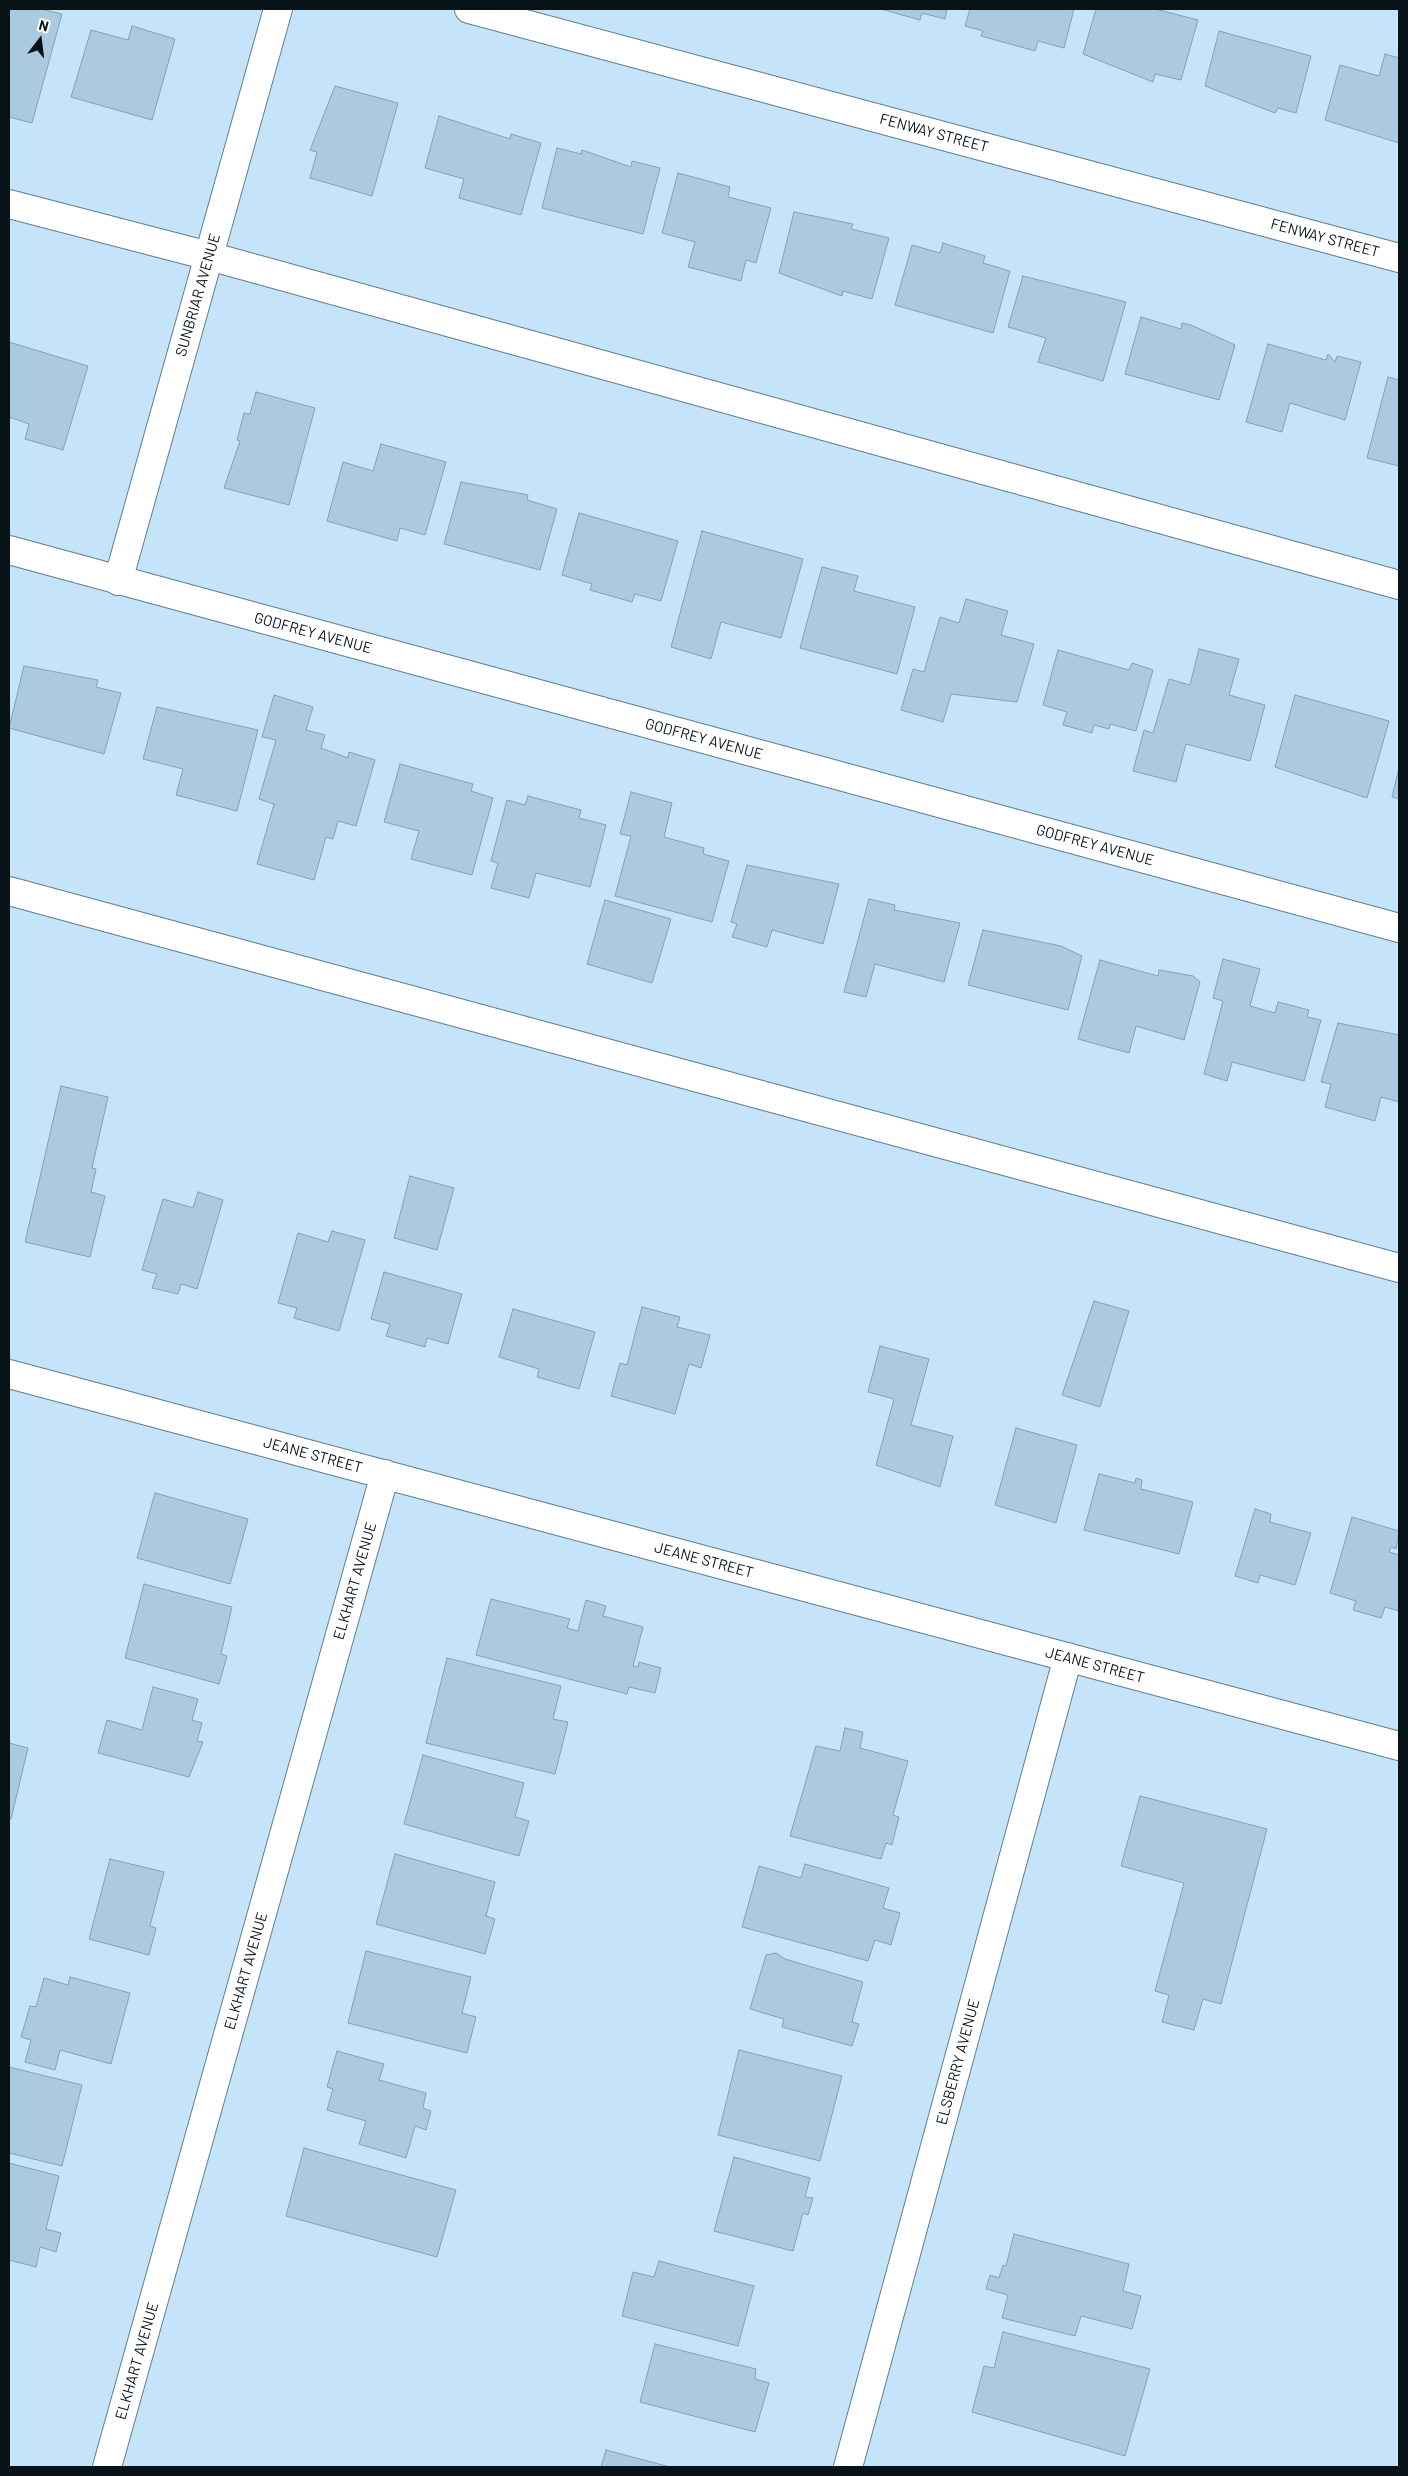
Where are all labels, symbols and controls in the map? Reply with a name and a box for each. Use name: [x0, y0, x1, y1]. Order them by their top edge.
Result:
north arrow: [15, 15, 65, 65]
text: N: [37, 16, 51, 34]
street label: FENWAY STREET: [878, 110, 990, 156]
street label: FENWAY STREET: [1269, 215, 1381, 261]
street label: SUNBRIAR AVENUE: [172, 231, 224, 359]
street label: GODFREY AVENUE: [252, 609, 374, 657]
street label: GODFREY AVENUE: [643, 715, 765, 763]
street label: GODFREY AVENUE: [1034, 821, 1156, 869]
street label: JEANE STREET: [262, 1433, 364, 1477]
street label: ELKHART AVENUE: [330, 1520, 380, 1642]
street label: JEANE STREET: [653, 1538, 755, 1582]
street label: JEANE STREET: [1044, 1643, 1146, 1687]
street label: ELKHART AVENUE: [221, 1910, 271, 2032]
street label: ELSBERRY AVENUE: [933, 1997, 983, 2127]
street label: ELKHART AVENUE: [112, 2300, 162, 2422]

